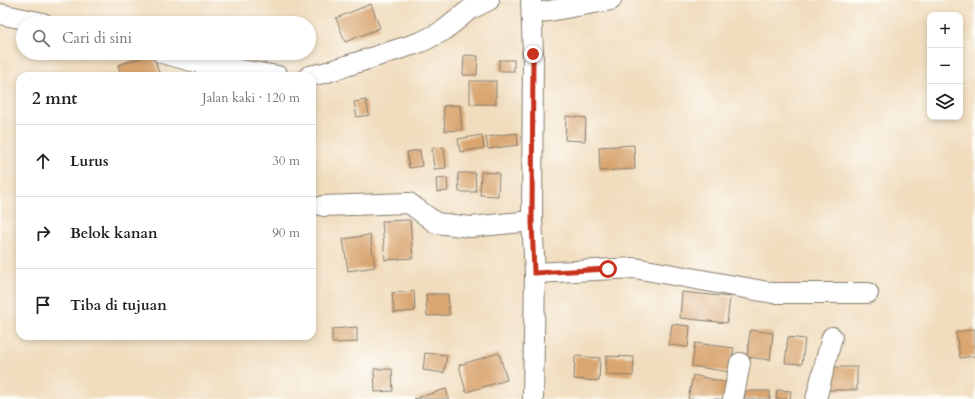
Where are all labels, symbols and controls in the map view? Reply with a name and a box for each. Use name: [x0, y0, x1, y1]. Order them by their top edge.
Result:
map controls: [927, 12, 963, 120]
button: +: [927, 12, 963, 48]
search box: [16, 16, 316, 60]
icon: search: [30, 27, 52, 49]
text: Cari di sini: [62, 28, 132, 48]
route end: [524, 45, 542, 63]
button: −: [927, 48, 963, 84]
button: layers: [927, 84, 963, 120]
text: 2 mnt: [32, 87, 77, 110]
text: Jalan kaki · 120 m: [202, 89, 300, 107]
icon: ahead: [32, 150, 54, 172]
text: Lurus: [70, 151, 109, 171]
text: 30 m: [272, 152, 300, 170]
icon: right: [32, 222, 54, 244]
text: Belok kanan: [70, 223, 158, 243]
text: 90 m: [272, 224, 300, 242]
route start: [599, 260, 617, 278]
icon: arrive: [32, 294, 54, 316]
text: Tiba di tujuan: [70, 295, 167, 315]

